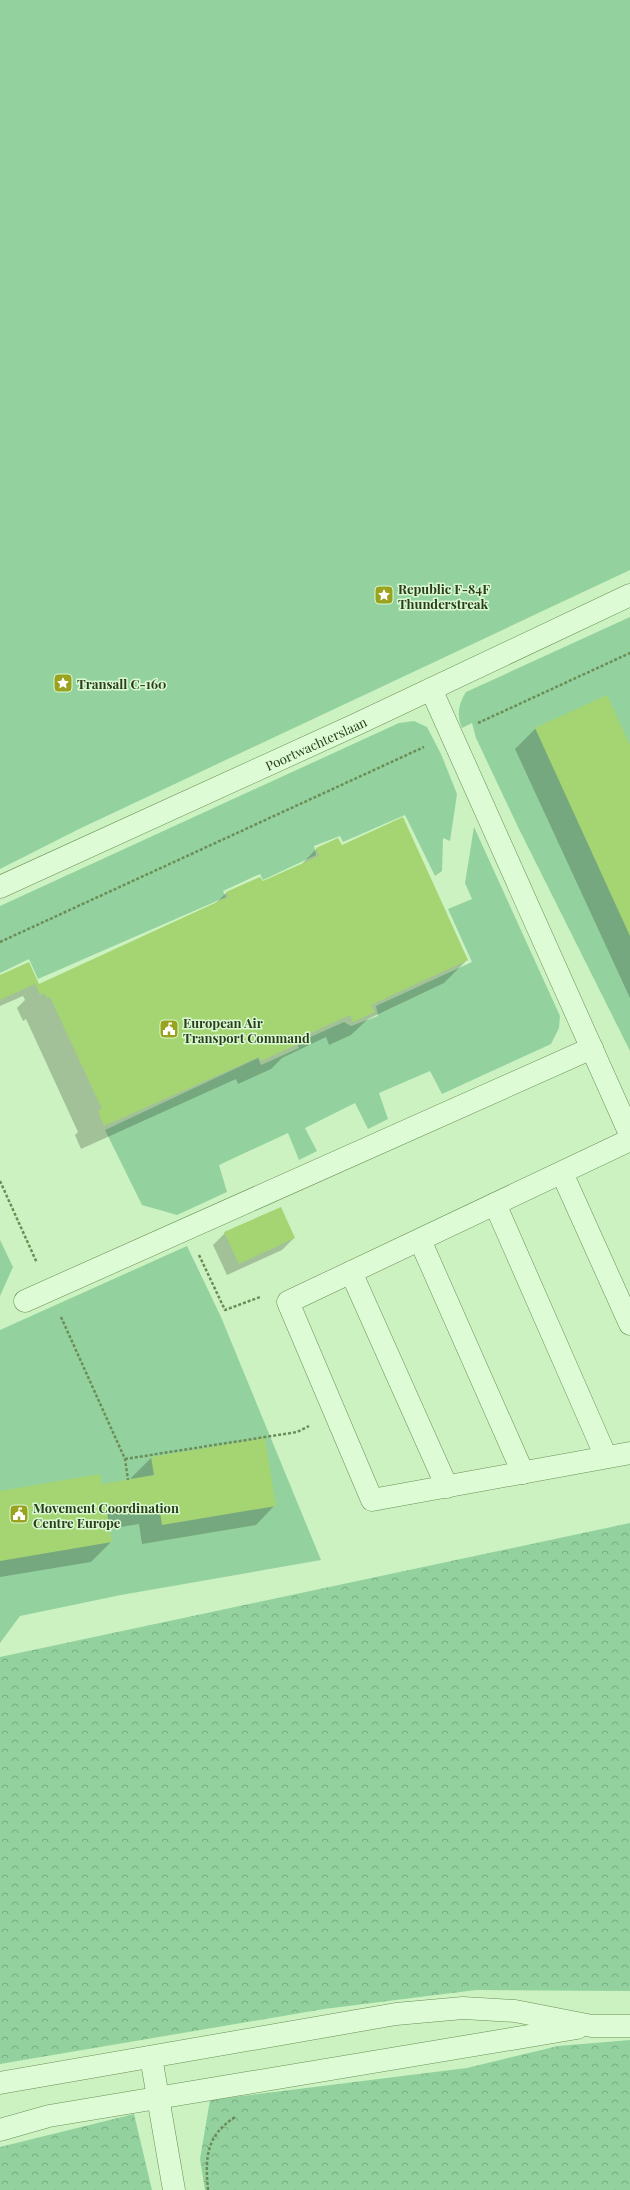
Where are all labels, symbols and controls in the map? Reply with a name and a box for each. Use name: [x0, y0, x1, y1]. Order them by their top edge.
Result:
place label: Republic F-84F Thunderstreak: [398, 580, 490, 612]
place icon: Republic F-84F Thunderstreak: [373, 584, 395, 606]
place icon: Transall C-160: [52, 672, 74, 694]
place label: Transall C-160: [77, 675, 166, 692]
street label: Poortwachterslaan: [262, 712, 369, 773]
place label: European Air Transport Command: [183, 1014, 310, 1046]
public building icon: European Air Transport Command: [158, 1018, 180, 1040]
place label: Movement Coordination Centre Europe: [33, 1499, 179, 1531]
public building icon: Movement Coordination Centre Europe: [8, 1503, 30, 1525]

